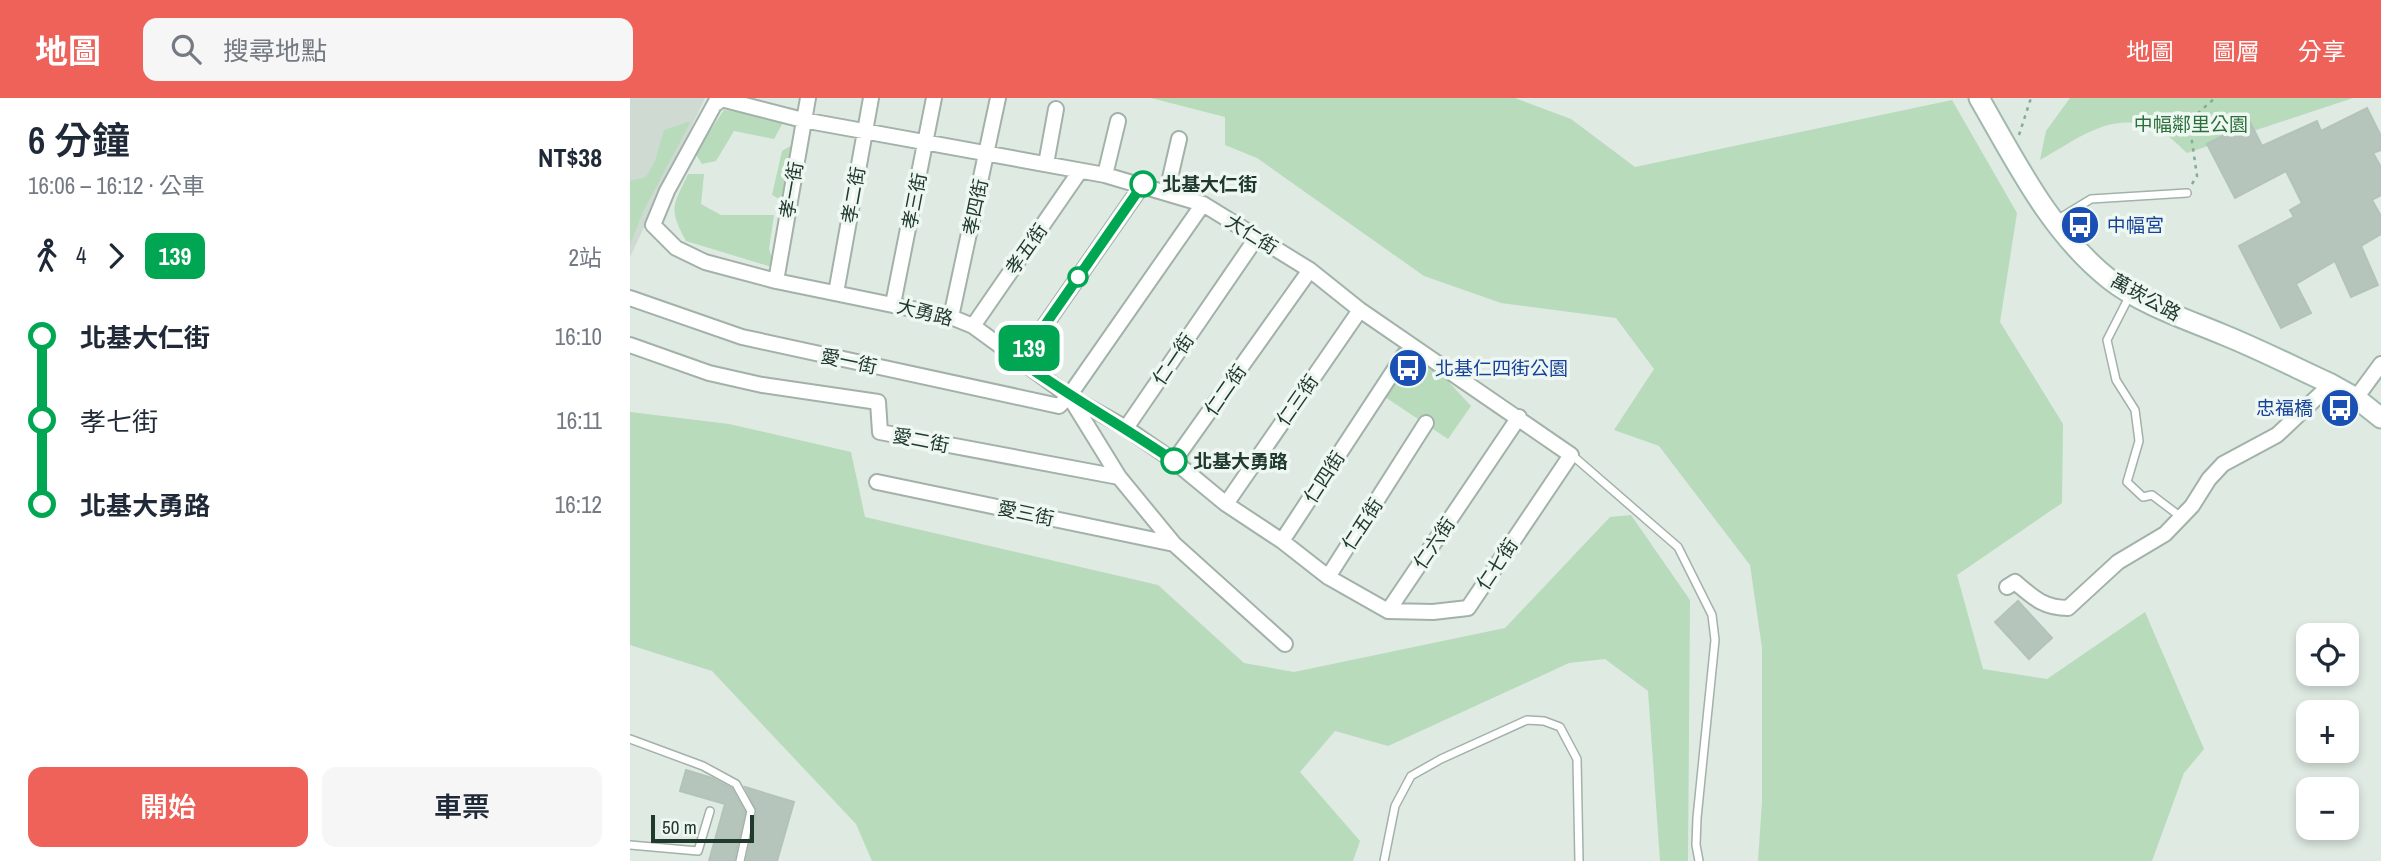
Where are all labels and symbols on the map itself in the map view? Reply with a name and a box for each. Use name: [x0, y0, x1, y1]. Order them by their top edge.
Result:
park label: 中幅鄰里公園: [2134, 111, 2248, 137]
street label: 孝一街: [773, 160, 809, 220]
street label: 孝二街: [835, 165, 871, 225]
street label: 孝三街: [896, 171, 932, 231]
marker: 北基大仁街: [1130, 171, 1156, 197]
place label: 北基大仁街: [1162, 171, 1257, 197]
street label: 孝四街: [956, 176, 994, 238]
bus stop icon: 中幅宮: [2059, 204, 2101, 246]
street label: 大仁街: [1221, 208, 1283, 260]
place label: 中幅宮: [2107, 212, 2164, 238]
street label: 孝五街: [999, 218, 1053, 280]
unlabelled marker: [1068, 267, 1088, 287]
street label: 萬崁公路: [2106, 267, 2186, 327]
street label: 大勇路: [894, 292, 956, 332]
line badge: 139: [989, 325, 1069, 371]
street label: 仁一街: [1146, 328, 1200, 390]
street label: 愛一街: [818, 342, 880, 380]
bus stop icon: 北基仁四街公園: [1387, 347, 1429, 389]
place label: 北基仁四街公園: [1435, 355, 1568, 381]
street label: 仁二街: [1198, 359, 1252, 421]
street label: 仁三街: [1270, 369, 1324, 431]
bus stop icon: 忠福橋: [2319, 387, 2361, 429]
place label: 忠福橋: [2256, 395, 2313, 421]
street label: 愛二街: [891, 422, 951, 458]
street label: 仁四街: [1298, 446, 1350, 508]
marker: 北基大勇路: [1161, 448, 1187, 474]
place label: 北基大勇路: [1193, 448, 1288, 474]
street label: 仁五街: [1336, 493, 1388, 555]
street label: 愛三街: [995, 494, 1057, 532]
street label: 仁六街: [1407, 512, 1461, 574]
street label: 仁七街: [1470, 533, 1524, 595]
scale bar: [651, 812, 754, 844]

